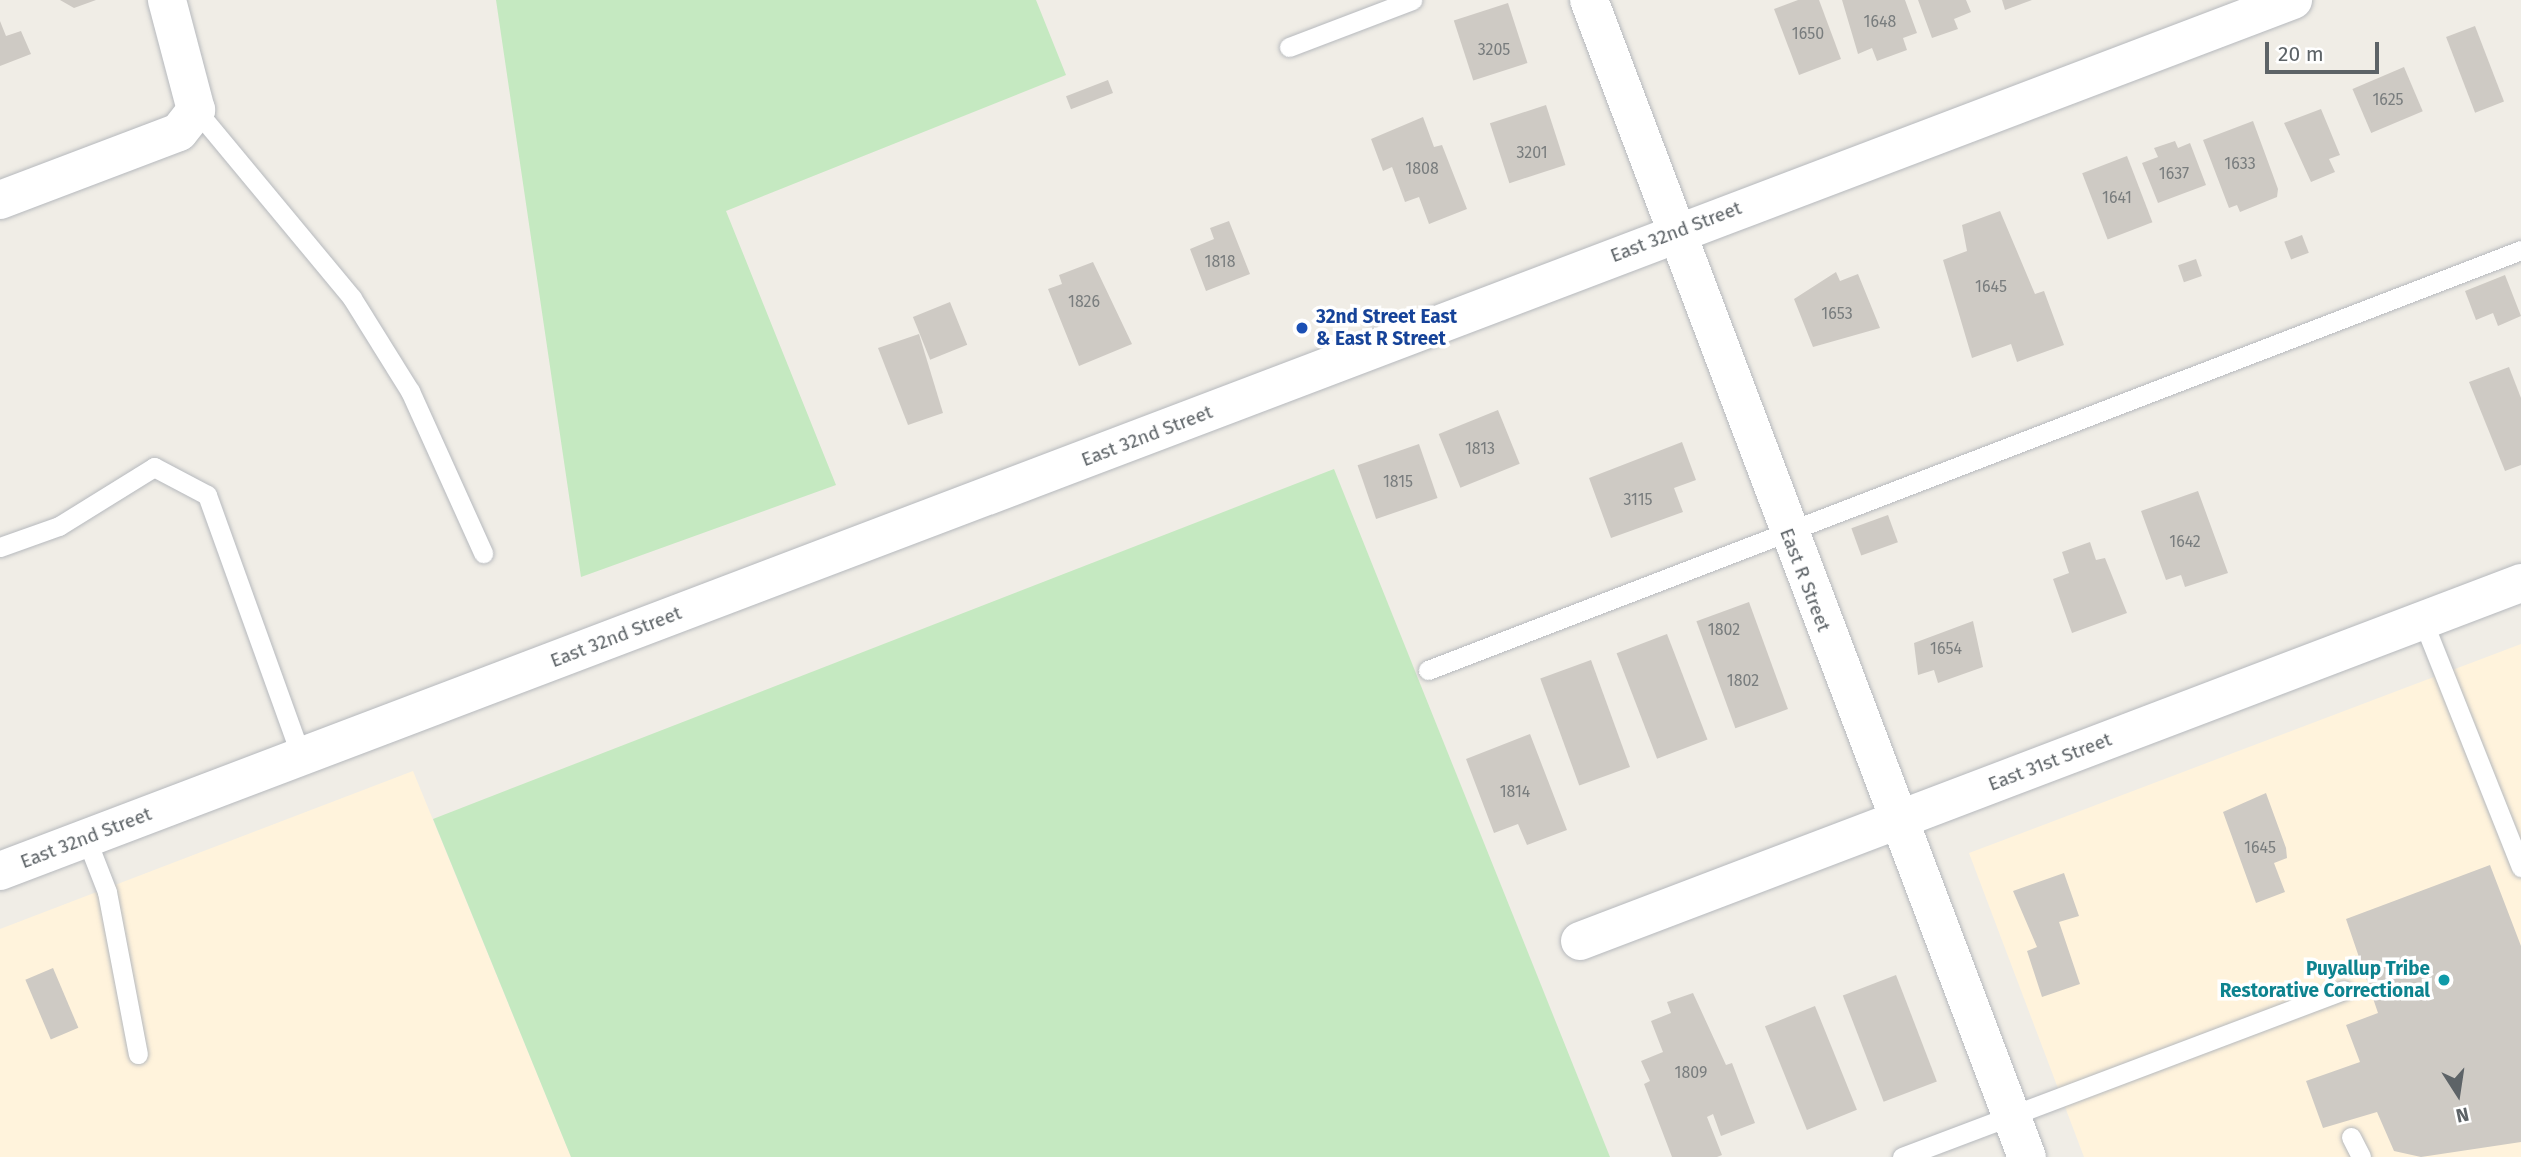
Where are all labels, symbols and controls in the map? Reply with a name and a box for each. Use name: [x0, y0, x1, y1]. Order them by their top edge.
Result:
house number: 1648: [1864, 12, 1896, 32]
house number: 1650: [1792, 24, 1824, 44]
scale bar: [2269, 28, 2383, 72]
house number: 3205: [1478, 40, 1510, 60]
text: 20 m: [2278, 41, 2324, 67]
house number: 1625: [2372, 90, 2404, 110]
house number: 3201: [1516, 143, 1548, 163]
house number: 1633: [2224, 154, 2256, 174]
house number: 1808: [1405, 159, 1439, 179]
house number: 1637: [2159, 164, 2189, 184]
house number: 1641: [2102, 188, 2132, 208]
street label: East 32nd Street: [1607, 197, 1745, 267]
house number: 1818: [1204, 252, 1236, 272]
house number: 1645: [1975, 277, 2007, 297]
house number: 1826: [1068, 292, 1100, 312]
house number: 1653: [1821, 304, 1853, 324]
place label: 32nd Street East & East R Street: [1316, 306, 1457, 350]
marker: 32nd Street East & East R Street: [1294, 320, 1310, 336]
street label: East 32nd Street: [1078, 401, 1216, 471]
house number: 1813: [1465, 439, 1495, 459]
house number: 1815: [1383, 472, 1413, 492]
house number: 3115: [1623, 490, 1653, 510]
street label: East R Street: [1775, 525, 1835, 635]
house number: 1642: [2169, 532, 2201, 552]
street label: East 32nd Street: [547, 602, 685, 672]
house number: 1802: [1708, 620, 1740, 640]
house number: 1654: [1930, 639, 1962, 659]
house number: 1802: [1727, 671, 1759, 691]
street label: East 31st Street: [1985, 728, 2115, 796]
house number: 1814: [1500, 782, 1530, 802]
street label: East 32nd Street: [17, 803, 155, 873]
house number: 1645: [2244, 838, 2276, 858]
place label: Puyallup Tribe Restorative Correctional: [2220, 958, 2430, 1002]
marker: Puyallup Tribe Restorative Correctional: [2436, 972, 2452, 988]
north arrow: [2423, 1059, 2493, 1129]
house number: 1809: [1675, 1063, 1707, 1083]
text: N: [2454, 1102, 2471, 1128]

